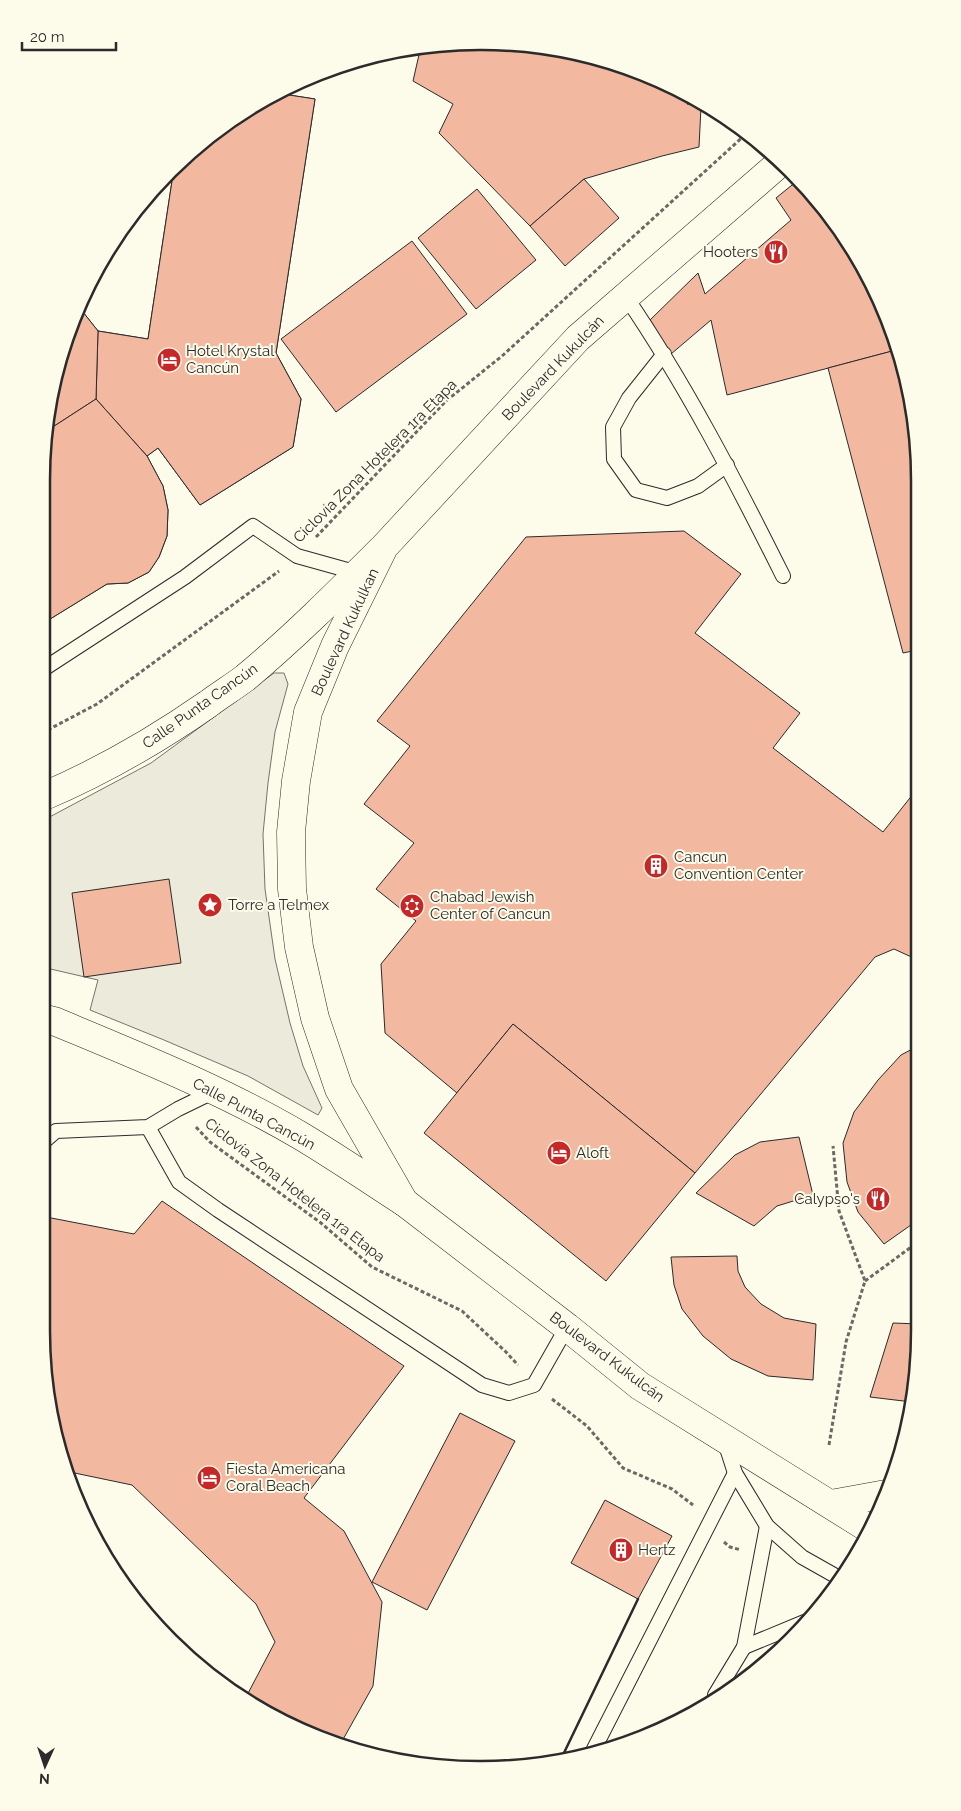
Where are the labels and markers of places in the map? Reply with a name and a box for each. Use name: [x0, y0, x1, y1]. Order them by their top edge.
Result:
restaurant icon: Hooters: [763, 239, 789, 265]
place label: Hooters: [703, 243, 758, 261]
place label: Hotel Krystal Cancún: [186, 342, 275, 377]
hotel icon: Hotel Krystal Cancún: [156, 347, 182, 373]
place label: Cancun Convention Center: [674, 848, 804, 883]
building icon: Cancun Convention Center: [643, 853, 669, 879]
place label: Chabad Jewish Center of Cancun: [430, 888, 551, 923]
place icon: Torre a Telmex: [197, 892, 223, 918]
synagogue icon: Chabad Jewish Center of Cancun: [399, 893, 425, 919]
place label: Torre a Telmex: [228, 896, 330, 914]
hotel icon: Aloft: [546, 1140, 572, 1166]
place label: Aloft: [576, 1144, 609, 1162]
restaurant icon: Calypso's: [865, 1186, 891, 1212]
place label: Calypso's: [794, 1190, 860, 1208]
place label: Fiesta Americana Coral Beach: [226, 1460, 345, 1495]
hotel icon: Fiesta Americana Coral Beach: [196, 1465, 222, 1491]
building icon: Hertz: [608, 1537, 634, 1563]
place label: Hertz: [638, 1541, 675, 1559]

